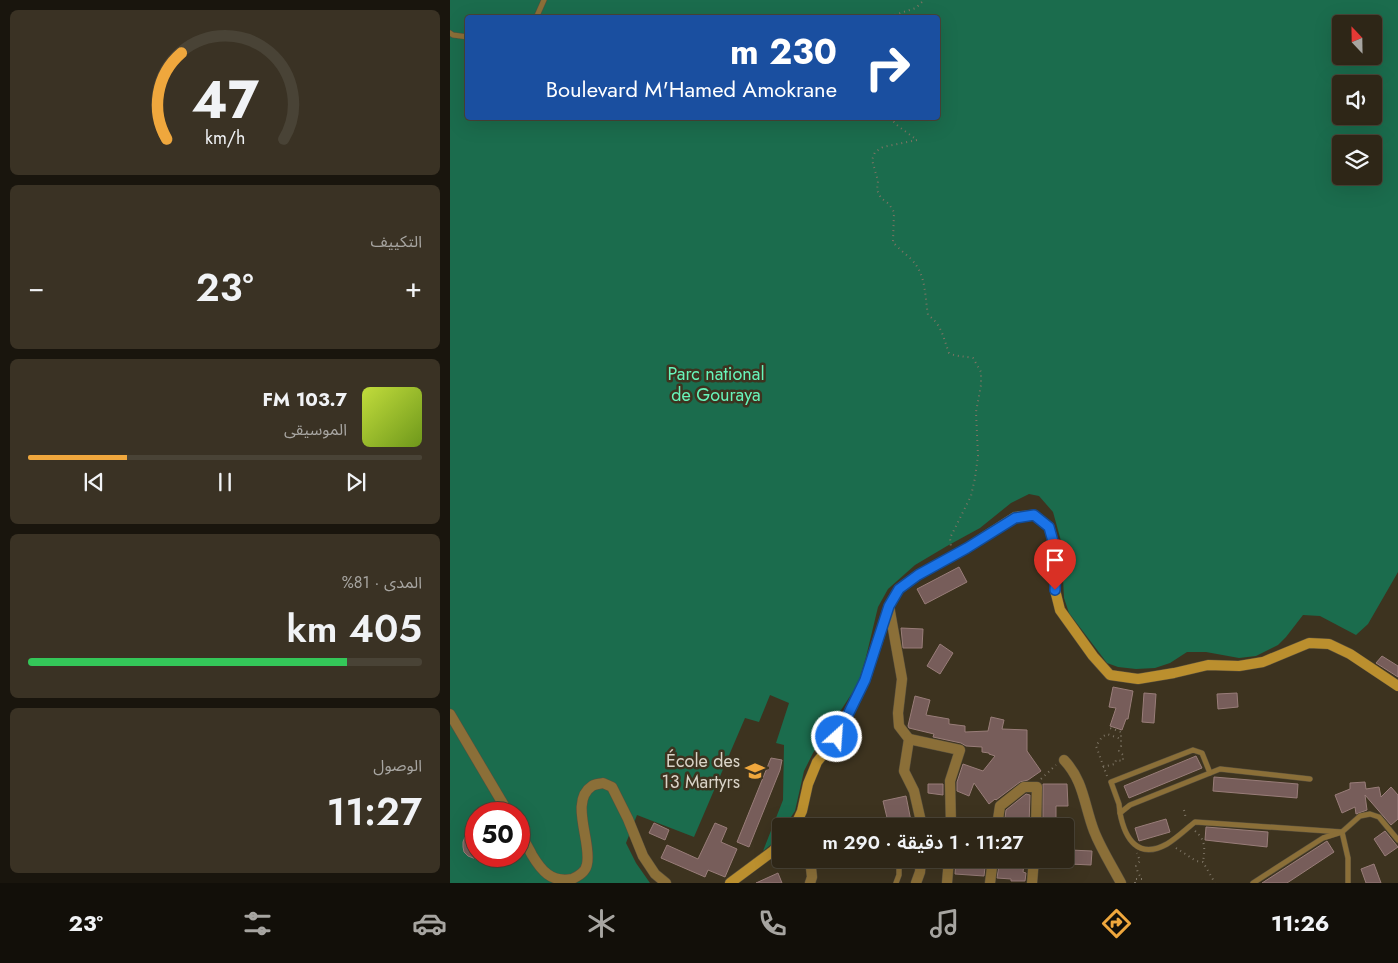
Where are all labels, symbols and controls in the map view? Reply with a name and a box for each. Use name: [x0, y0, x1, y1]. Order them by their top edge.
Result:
north arrow: [1332, 15, 1382, 65]
map controls: [1332, 15, 1382, 185]
text: 230 m: [730, 27, 837, 77]
icon: right: [855, 35, 920, 100]
text: 47: [191, 62, 259, 138]
text: Boulevard M'Hamed Amokrane: [546, 73, 837, 105]
button: sound: [1332, 75, 1382, 125]
text: km/h: [205, 125, 245, 151]
button: layers: [1332, 135, 1382, 185]
text: التكييف: [370, 230, 422, 253]
text: 23°: [196, 260, 253, 315]
text: −: [28, 267, 45, 308]
text: +: [405, 267, 422, 308]
park label: Parc national de Gouraya: [667, 361, 765, 408]
text: 103.7 FM: [263, 386, 347, 413]
text: الموسيقى: [284, 418, 347, 441]
icon: previous: [80, 468, 108, 496]
icon: pause: [211, 468, 239, 496]
icon: next: [342, 468, 370, 496]
pin: [1034, 539, 1076, 590]
icon: arrive: [1041, 546, 1069, 574]
text: المدى · 81%: [342, 571, 422, 594]
text: 405 km: [286, 601, 422, 656]
position arrow: [810, 710, 862, 762]
place label: École des 13 Martyrs: [662, 748, 740, 795]
text: الوصول: [373, 754, 422, 777]
school or university icon: École des 13 Martyrs: [744, 760, 766, 782]
text: 11:27: [327, 784, 422, 839]
speed limit sign: 50: [465, 802, 530, 867]
text: 11:27 · 1 دقيقة · 290 m: [823, 829, 1023, 856]
icon: filters: [240, 906, 275, 941]
icon: car: [412, 906, 447, 941]
icon: climate: [584, 906, 619, 941]
icon: phone: [755, 906, 790, 941]
icon: music: [927, 906, 962, 941]
icon: directions: [1099, 906, 1134, 941]
text: 23°: [69, 907, 103, 939]
text: 11:26: [1271, 907, 1330, 939]

